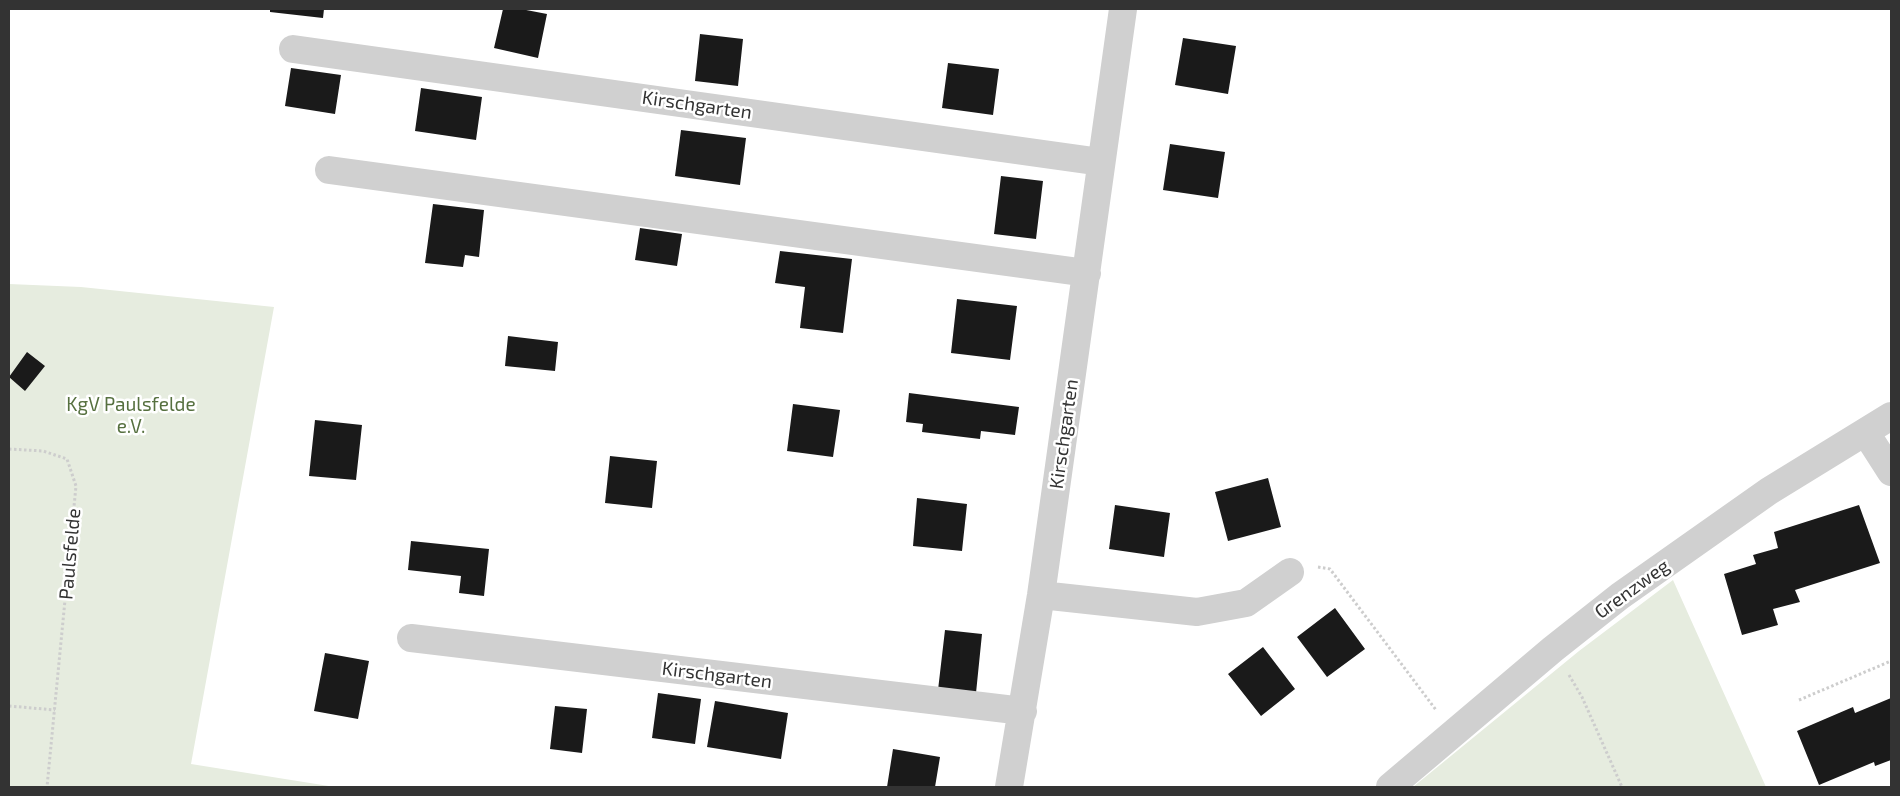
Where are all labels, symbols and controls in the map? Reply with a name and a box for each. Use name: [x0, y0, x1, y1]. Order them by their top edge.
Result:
street label: Kirschgarten: [641, 86, 753, 124]
street label: Kirschgarten: [1045, 378, 1083, 490]
park label: KgV Paulsfelde e.V.: [66, 394, 196, 438]
street label: Paulsfelde: [55, 507, 85, 601]
street label: Grenzweg: [1590, 554, 1674, 624]
street label: Kirschgarten: [661, 657, 773, 693]

